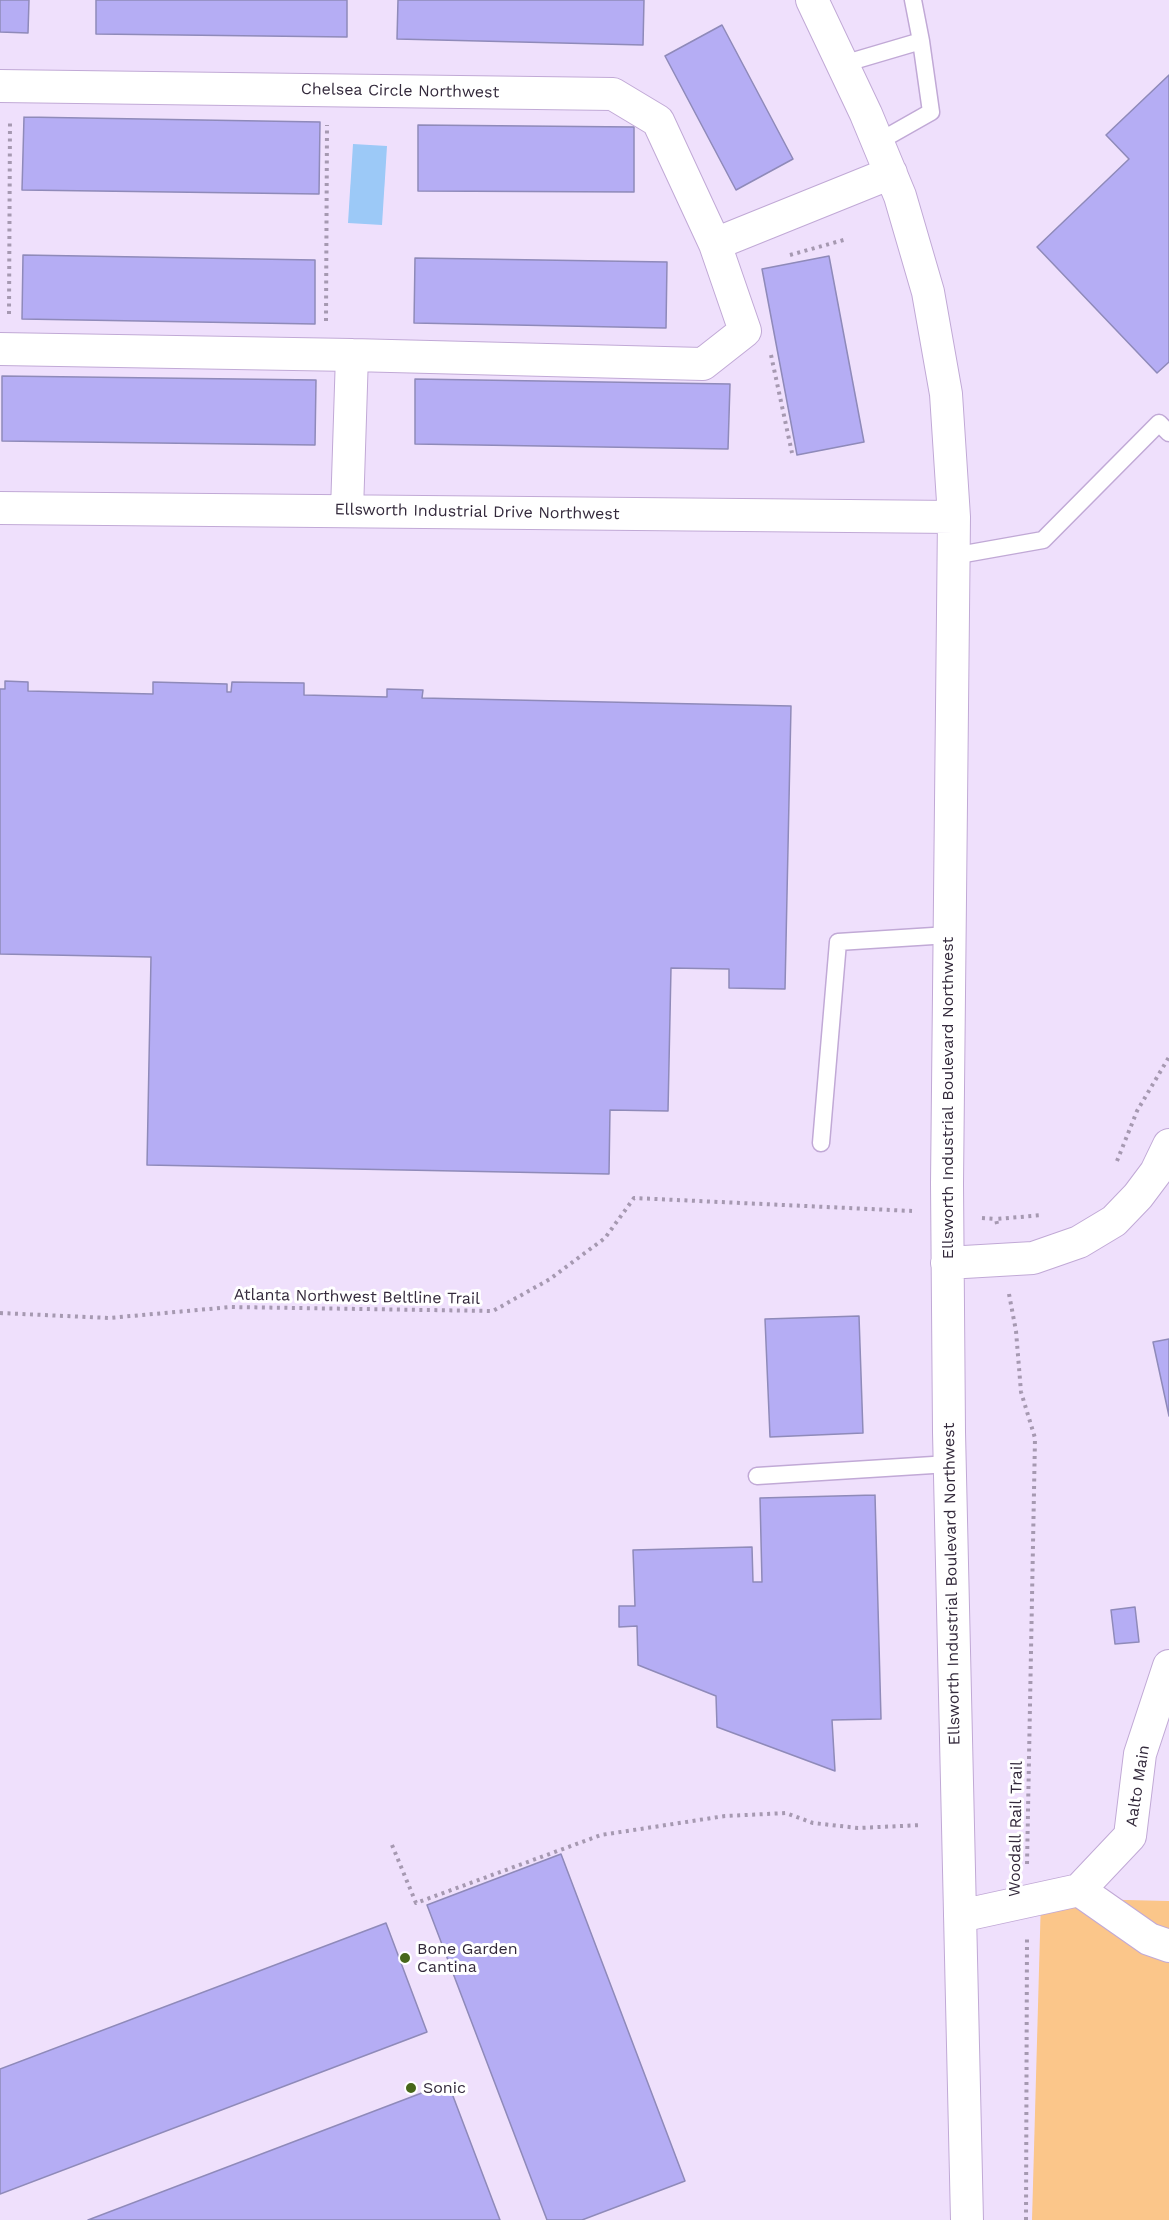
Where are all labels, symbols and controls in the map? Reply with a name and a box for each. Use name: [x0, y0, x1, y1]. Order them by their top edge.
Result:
street label: Chelsea Circle Northwest: [301, 80, 499, 102]
street label: Ellsworth Industrial Drive Northwest: [334, 500, 620, 524]
street label: Ellsworth Industrial Boulevard Northwest: [938, 937, 958, 1259]
street label: Atlanta Northwest Beltline Trail: [234, 1285, 480, 1309]
street label: Ellsworth Industrial Boulevard Northwest: [940, 1423, 964, 1745]
street label: Aalto Main: [1122, 1744, 1154, 1828]
street label: Woodall Rail Trail: [1005, 1761, 1027, 1897]
place label: Bone Garden Cantina: [417, 1939, 518, 1977]
marker: Bone Garden Cantina: [398, 1951, 412, 1965]
place label: Sonic: [423, 2078, 466, 2098]
marker: Sonic: [404, 2081, 418, 2095]

